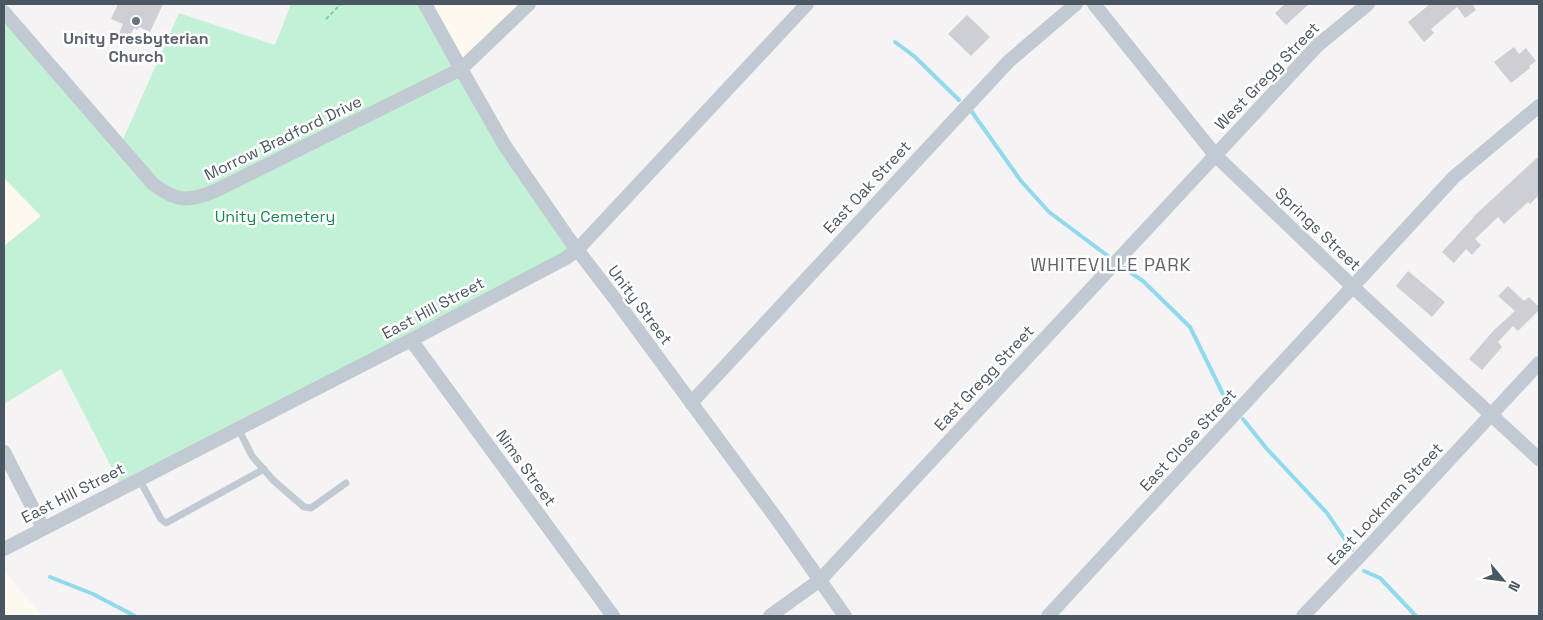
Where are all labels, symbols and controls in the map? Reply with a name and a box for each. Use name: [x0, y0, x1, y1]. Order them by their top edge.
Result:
marker: Unity Presbyterian Church: [130, 15, 142, 27]
street label: West Gregg Street: [1210, 18, 1324, 134]
place label: Unity Presbyterian Church: [63, 28, 209, 67]
street label: Morrow Bradford Drive: [201, 91, 365, 185]
street label: East Oak Street: [819, 136, 915, 238]
street label: Springs Street: [1271, 183, 1365, 275]
park label: Unity Cemetery: [215, 206, 335, 227]
district label: WHITEVILLE PARK: [1030, 253, 1192, 276]
street label: Unity Street: [603, 261, 677, 349]
street label: East Hill Street: [378, 272, 488, 344]
street label: East Gregg Street: [930, 321, 1038, 435]
street label: East Close Street: [1135, 384, 1241, 496]
street label: Nims Street: [491, 426, 561, 510]
street label: East Lockman Street: [1323, 438, 1447, 570]
street label: East Hill Street: [18, 458, 128, 528]
north arrow: [1478, 555, 1528, 605]
text: N: [1504, 578, 1525, 595]

